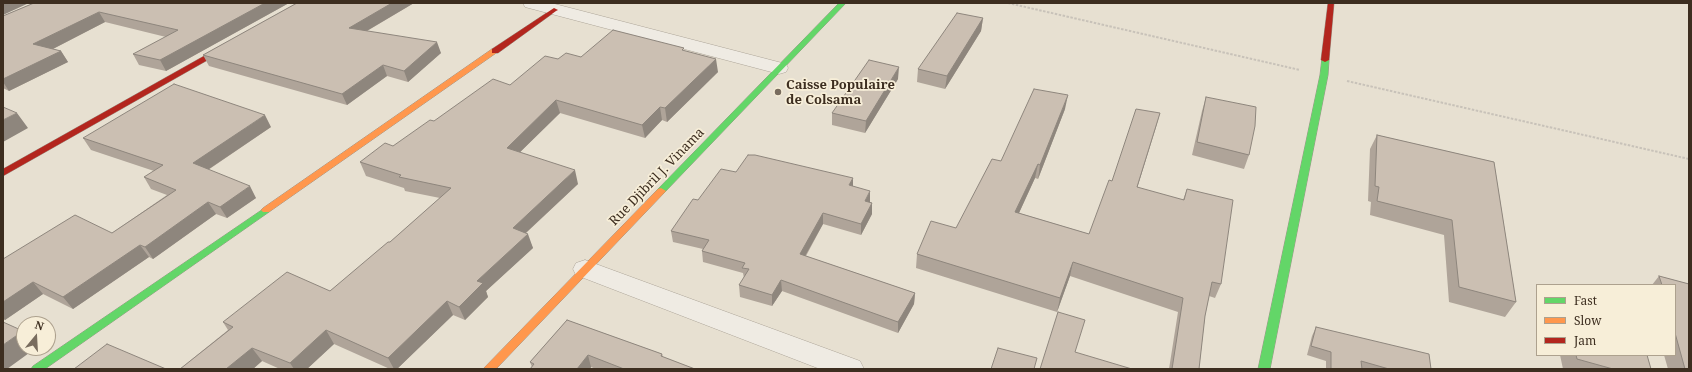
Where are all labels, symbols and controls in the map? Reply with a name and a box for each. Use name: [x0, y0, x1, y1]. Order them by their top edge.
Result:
place label: Caisse Populaire de Colsama: [786, 77, 895, 108]
marker: Caisse Populaire de Colsama: [773, 87, 783, 97]
street label: Rue Djibril J. Vinama: [606, 125, 708, 229]
legend: [1536, 284, 1676, 356]
text: Fast: [1574, 292, 1597, 309]
text: Slow: [1574, 312, 1602, 329]
north arrow: [16, 316, 56, 356]
text: N: [33, 317, 46, 334]
text: Jam: [1574, 332, 1596, 349]

